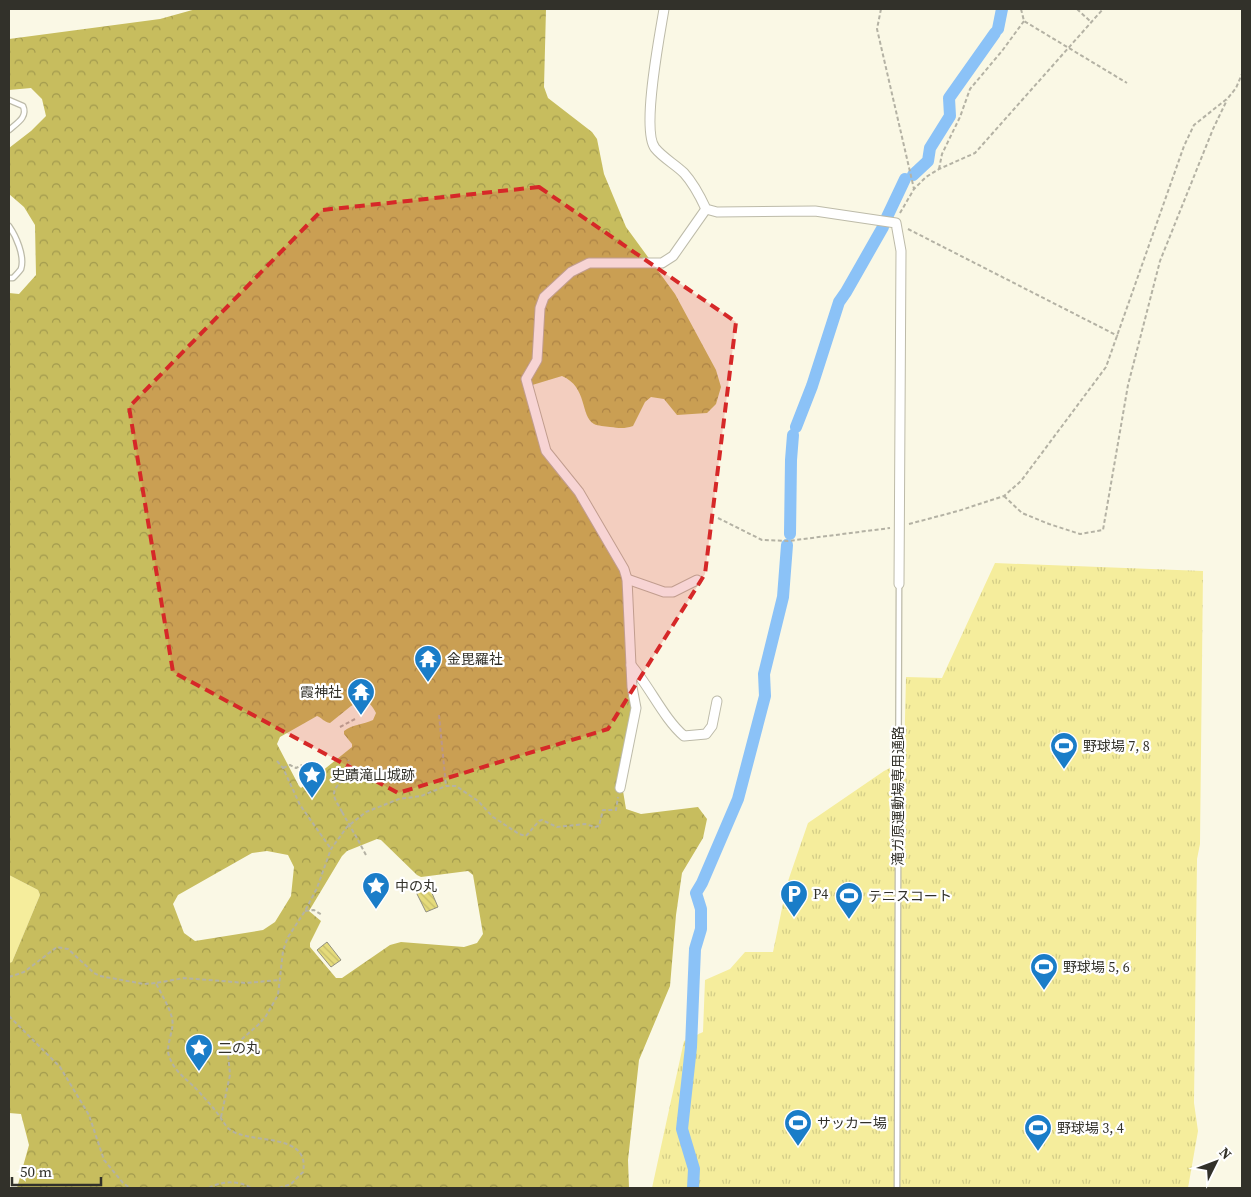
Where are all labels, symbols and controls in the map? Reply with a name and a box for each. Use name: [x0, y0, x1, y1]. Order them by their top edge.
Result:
temple icon: 金毘羅社: [413, 644, 443, 683]
place label: 金毘羅社: [447, 649, 503, 669]
temple icon: 霞神社: [346, 677, 376, 716]
place label: 霞神社: [300, 682, 342, 702]
street label: 滝ガ原運動場専用通路: [888, 726, 908, 866]
sports icon: 野球場 7, 8: [1049, 731, 1079, 770]
place label: 野球場 7, 8: [1083, 736, 1150, 756]
place icon: 史蹟滝山城跡: [297, 760, 327, 799]
place label: 史蹟滝山城跡: [331, 765, 415, 785]
place icon: 中の丸: [361, 871, 391, 910]
place label: 中の丸: [395, 876, 437, 896]
parking icon: P4: [779, 879, 809, 918]
sports icon: テニスコート: [834, 881, 864, 920]
place label: P4: [813, 884, 828, 904]
place label: テニスコート: [868, 886, 952, 906]
sports icon: 野球場 5, 6: [1029, 952, 1059, 991]
place label: 野球場 5, 6: [1063, 957, 1130, 977]
place icon: 二の丸: [184, 1033, 214, 1072]
place label: 二の丸: [218, 1038, 260, 1058]
sports icon: サッカー場: [783, 1108, 813, 1147]
place label: サッカー場: [817, 1113, 887, 1133]
sports icon: 野球場 3, 4: [1023, 1113, 1053, 1152]
place label: 野球場 3, 4: [1057, 1118, 1124, 1138]
north arrow: [1191, 1137, 1241, 1187]
text: N: [1215, 1143, 1237, 1164]
scale bar: [12, 1154, 101, 1186]
text: 50 m: [20, 1161, 52, 1182]

